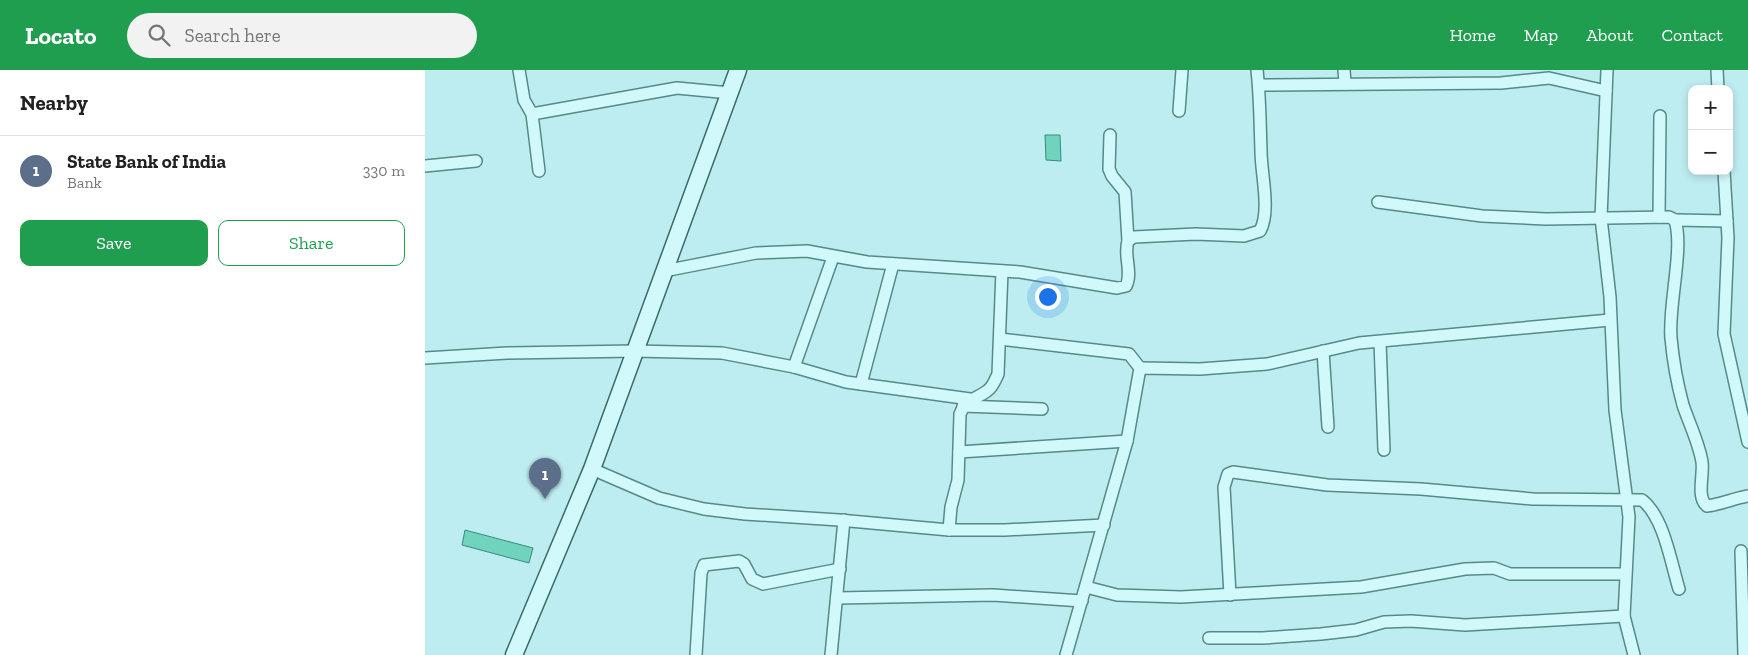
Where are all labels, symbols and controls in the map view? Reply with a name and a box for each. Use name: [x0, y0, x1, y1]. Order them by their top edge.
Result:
search box: [127, 13, 477, 58]
text: Locato: [25, 21, 97, 50]
icon: search: [145, 21, 173, 49]
text: Search here: [185, 24, 281, 47]
text: Home: [1449, 24, 1496, 46]
text: Map: [1524, 24, 1558, 46]
text: About: [1586, 24, 1633, 46]
text: Contact: [1661, 24, 1723, 46]
map controls: [1688, 85, 1733, 175]
button: +: [1688, 85, 1733, 130]
text: Nearby: [20, 90, 88, 115]
button: −: [1688, 130, 1733, 175]
text: State Bank of India: [67, 150, 226, 173]
text: 1: [33, 161, 39, 180]
text: 330 m: [363, 161, 405, 180]
text: Bank: [67, 173, 102, 192]
button: Save: [20, 220, 208, 266]
button: Share: [218, 220, 405, 266]
your location: [1035, 284, 1061, 310]
pin: 1: [529, 458, 561, 499]

